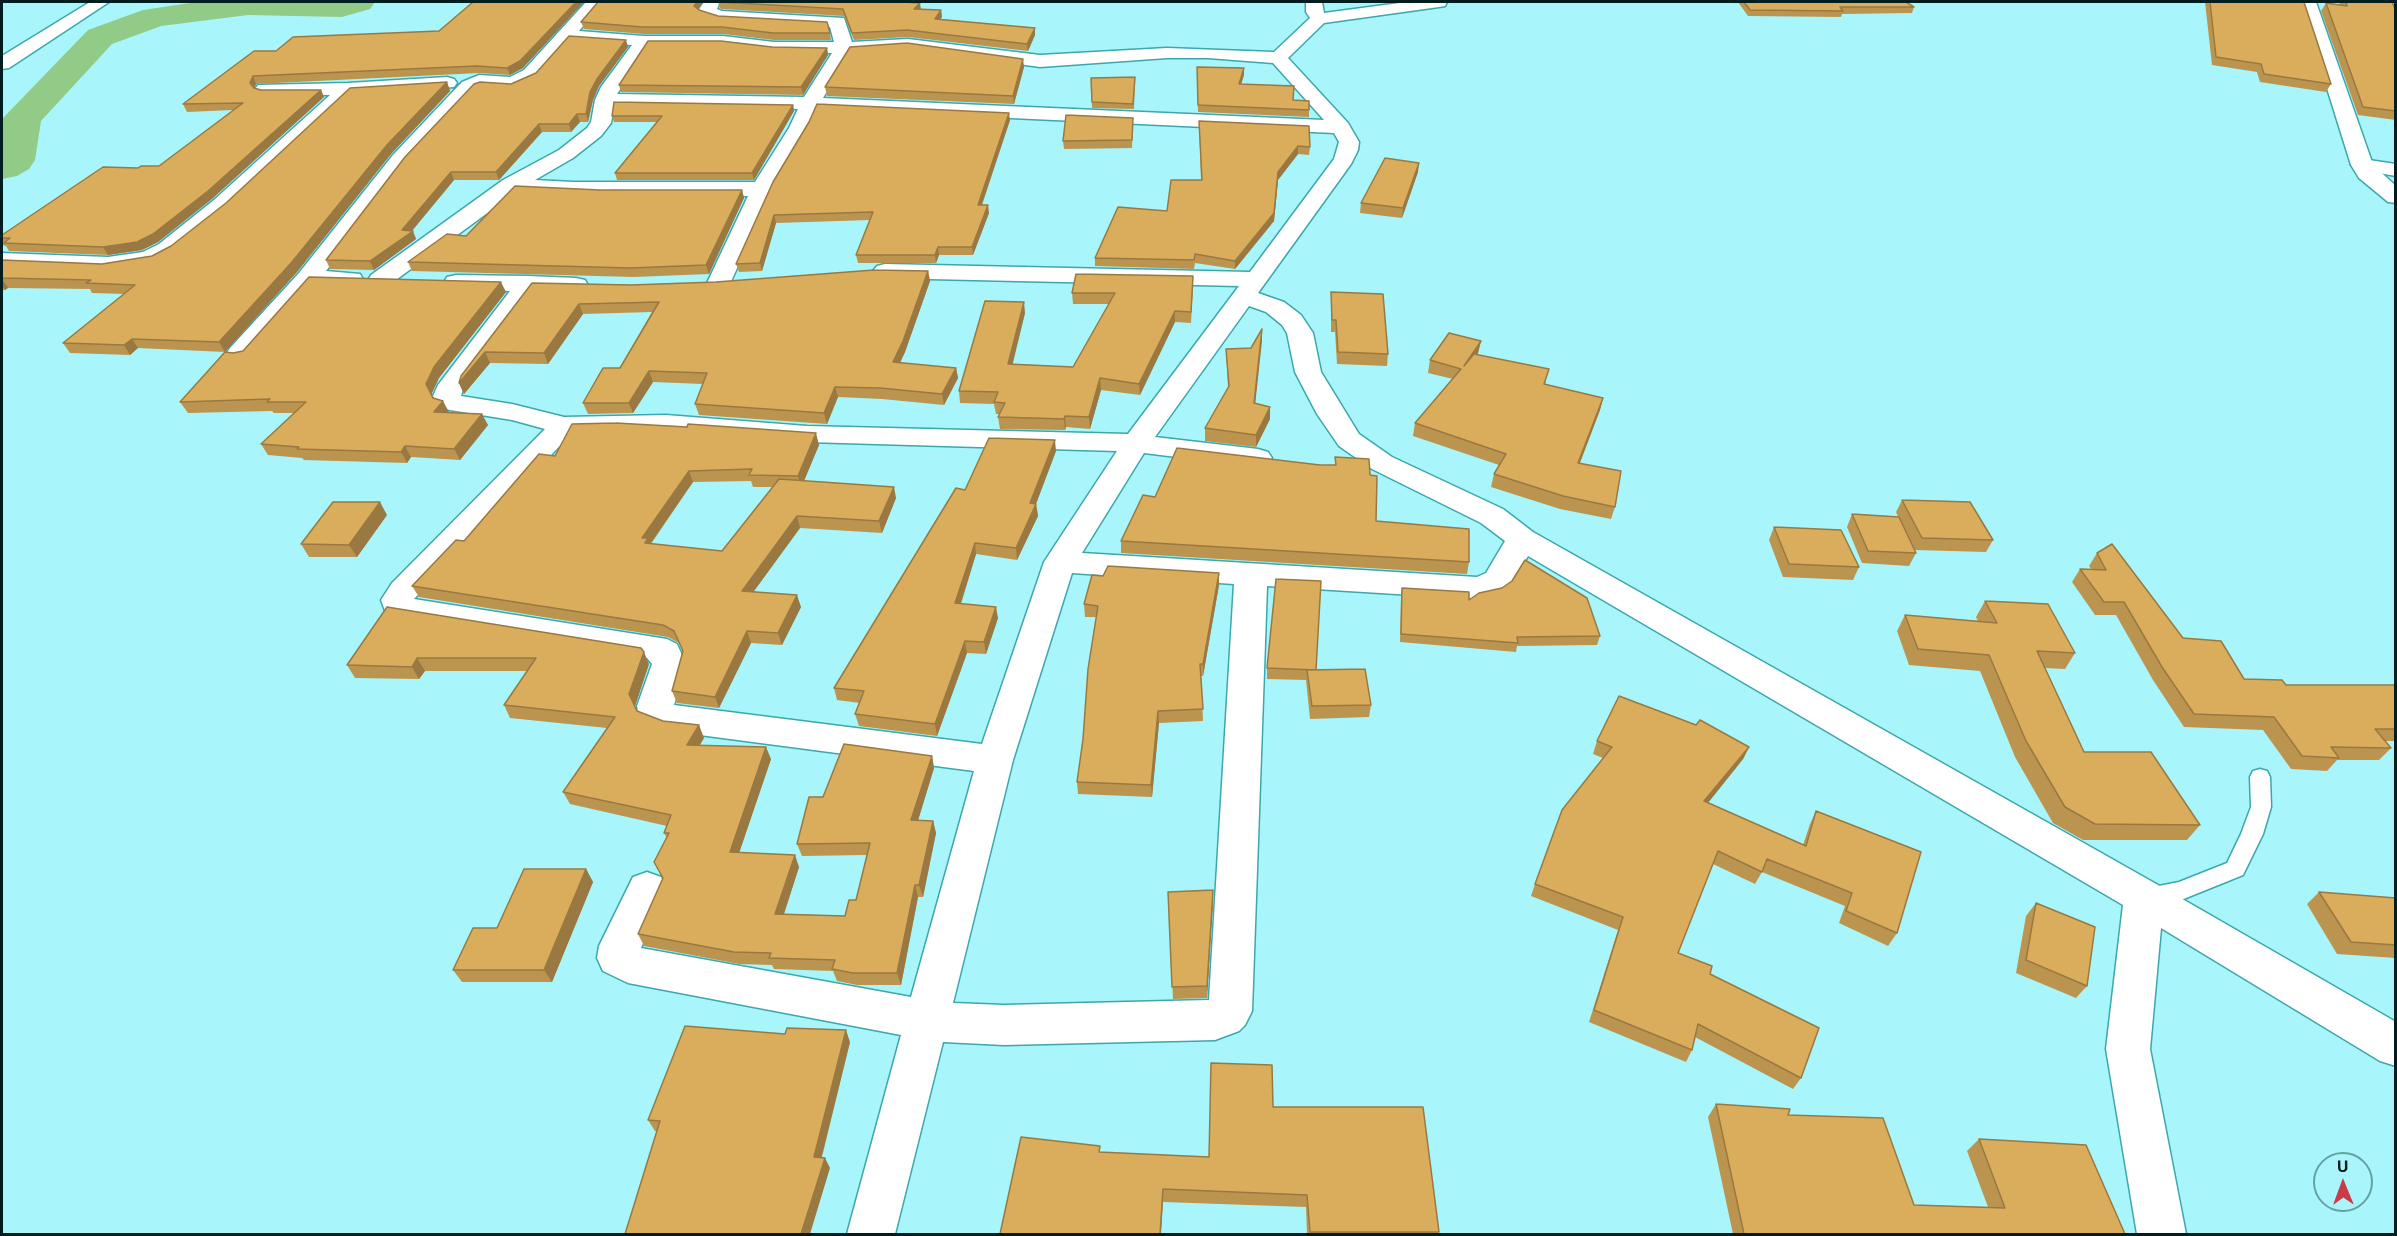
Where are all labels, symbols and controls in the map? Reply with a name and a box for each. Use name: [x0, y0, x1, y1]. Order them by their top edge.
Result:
north arrow: [2313, 1152, 2373, 1212]
text: U: [2336, 1155, 2349, 1177]

